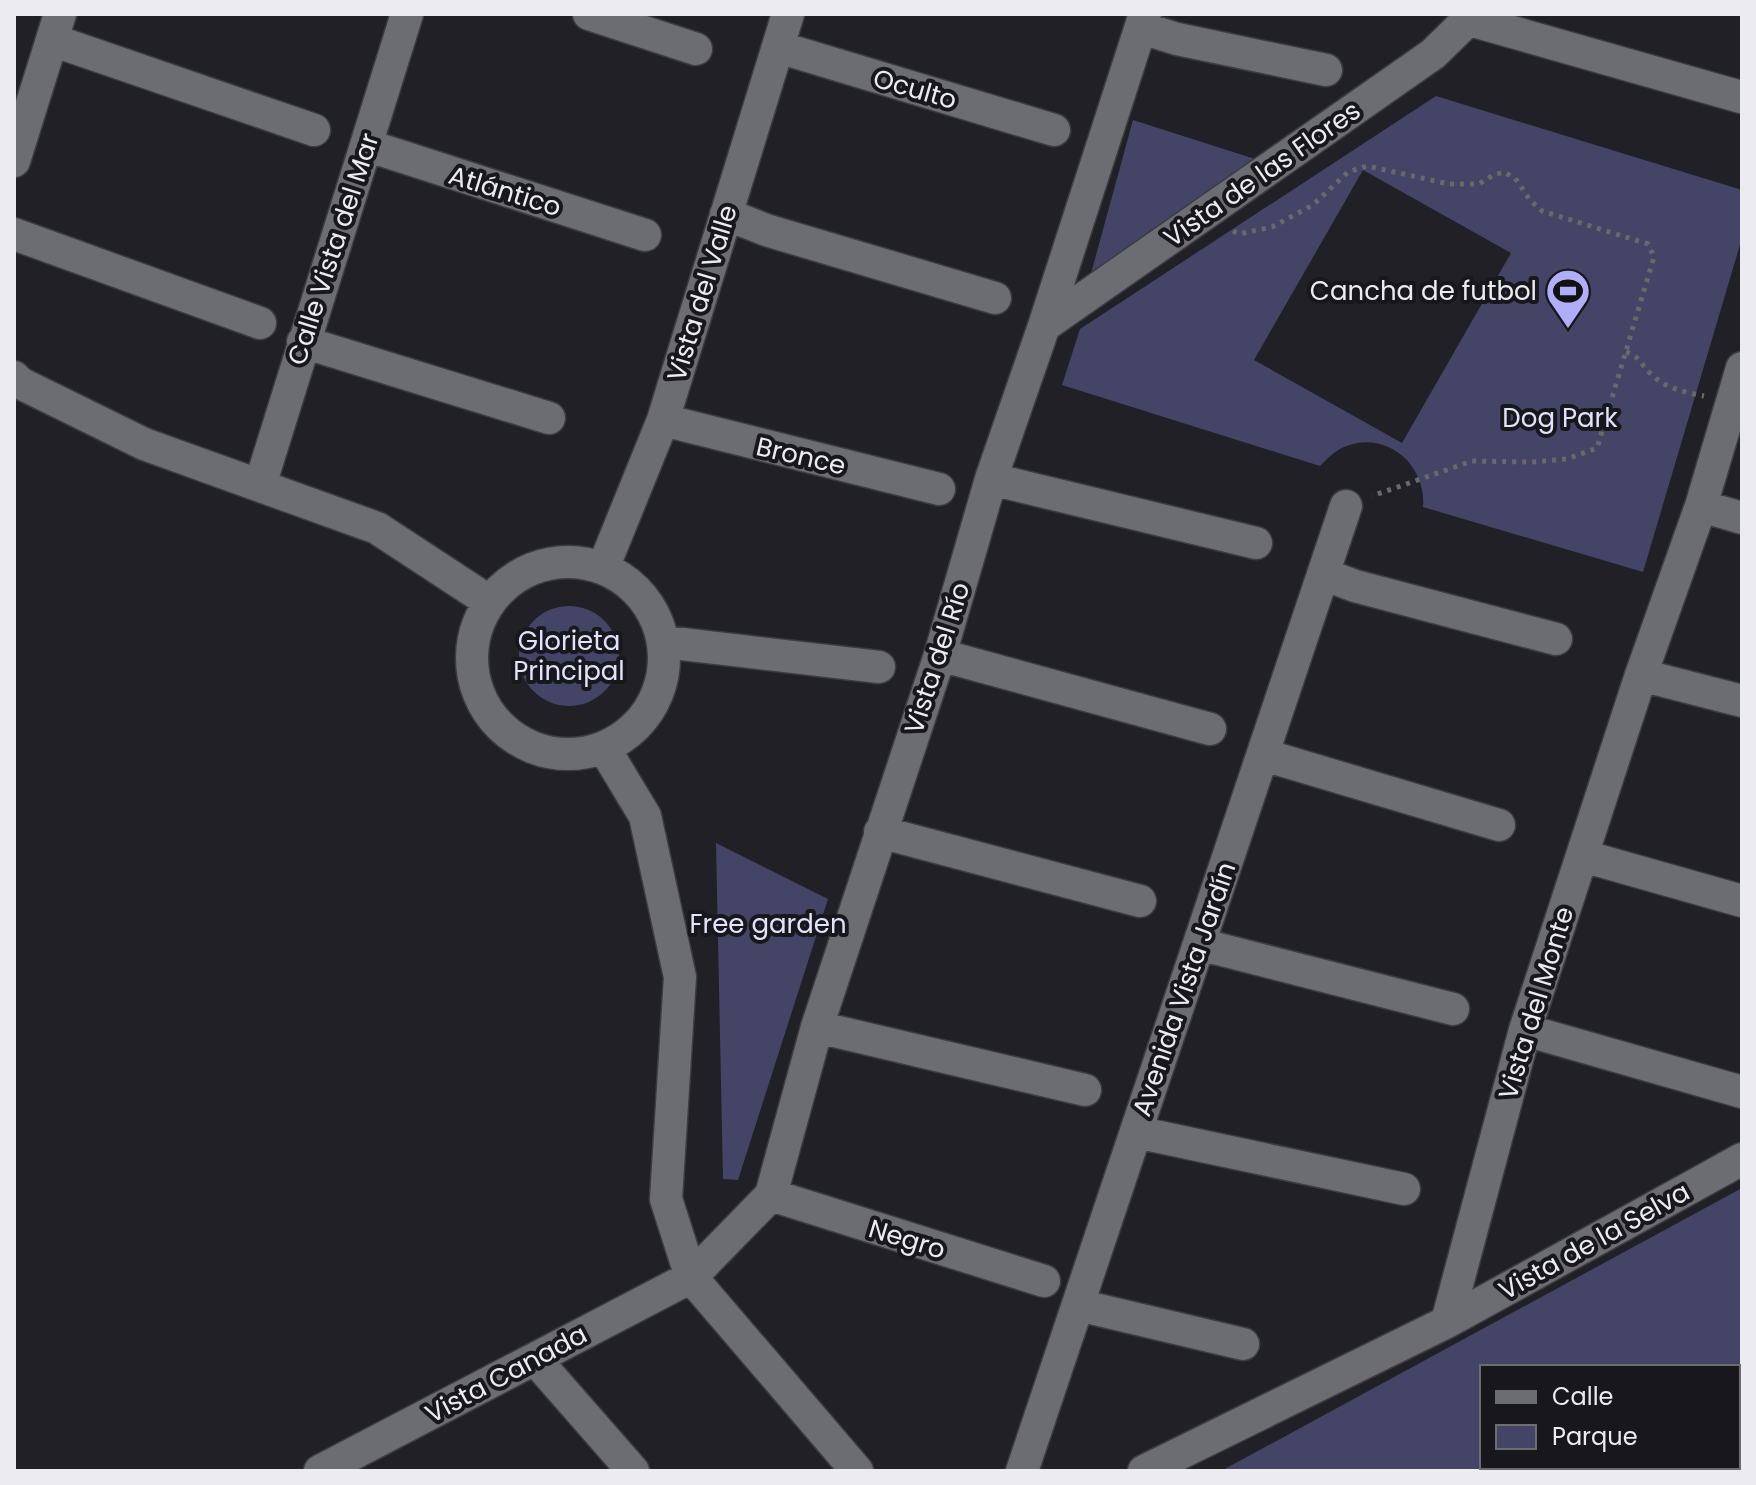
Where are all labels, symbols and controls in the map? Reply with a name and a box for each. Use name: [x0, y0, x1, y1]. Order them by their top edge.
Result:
street label: Oculto: [869, 60, 961, 118]
street label: Vista de las Flores: [1157, 93, 1367, 255]
street label: Calle Vista del Mar: [279, 128, 387, 370]
street label: Atlántico: [444, 157, 566, 225]
street label: Vista del Valle: [658, 200, 746, 386]
sports icon: Cancha de futbol: [1544, 267, 1592, 330]
place label: Cancha de futbol: [1310, 273, 1537, 309]
park label: Dog Park: [1502, 400, 1618, 436]
street label: Bronce: [753, 428, 849, 484]
street label: Vista del Río: [896, 578, 978, 738]
park label: Glorieta Principal: [513, 623, 625, 689]
street label: Avenida Vista Jardín: [1124, 857, 1244, 1121]
street label: Vista del Monte: [1490, 902, 1582, 1104]
park label: Free garden: [689, 906, 847, 942]
street label: Vista de la Selva: [1492, 1174, 1696, 1308]
street label: Negro: [864, 1210, 950, 1268]
street label: Vista Canada: [419, 1316, 593, 1432]
legend: [1480, 1365, 1740, 1469]
text: Calle: [1552, 1380, 1613, 1413]
text: Parque: [1552, 1420, 1638, 1453]

